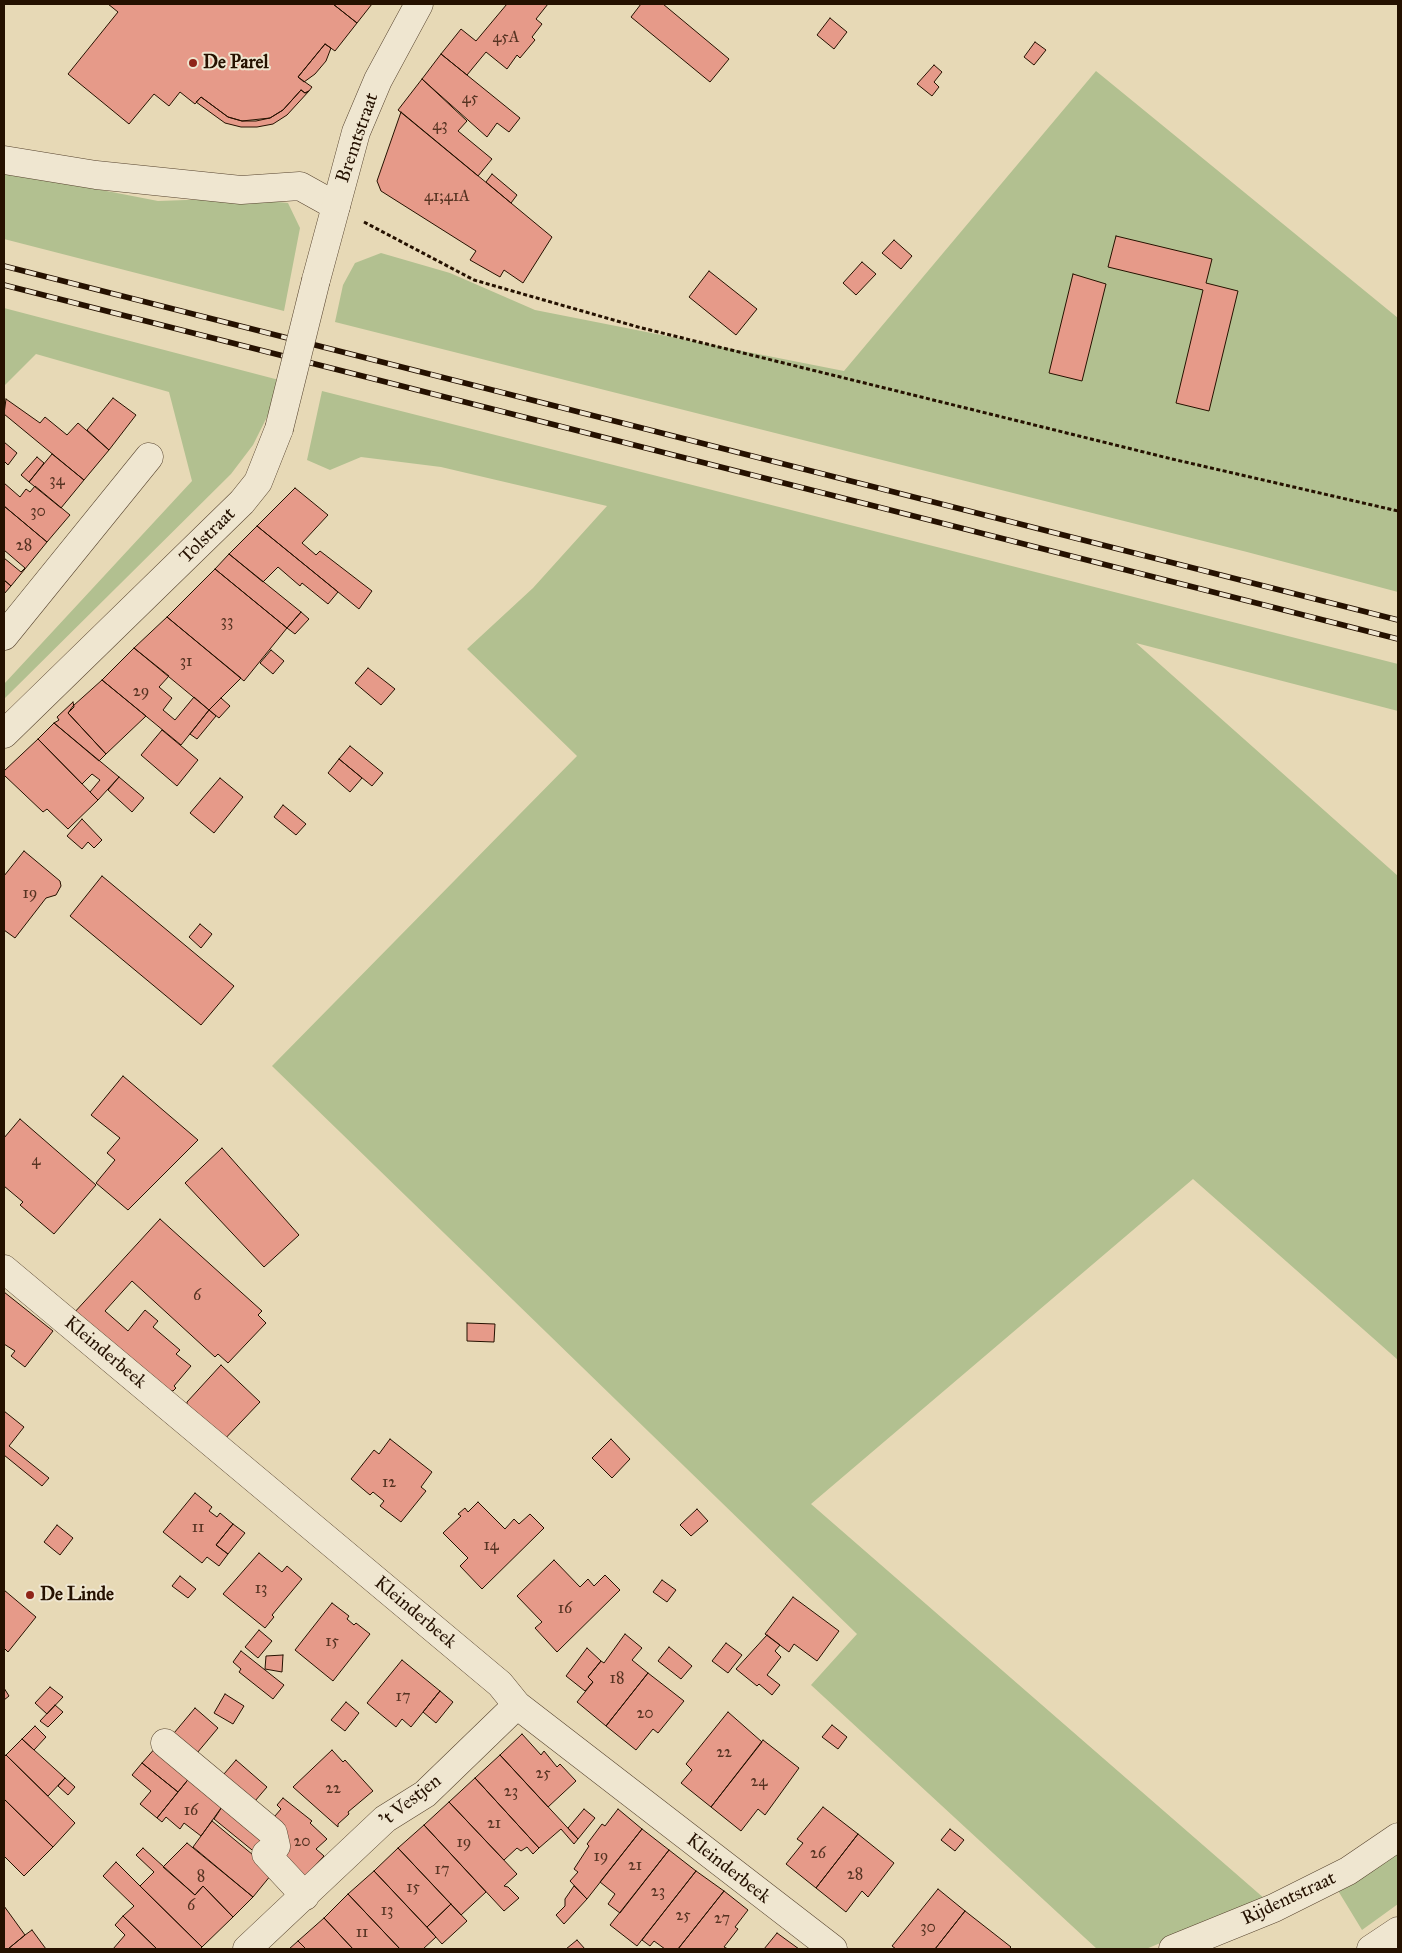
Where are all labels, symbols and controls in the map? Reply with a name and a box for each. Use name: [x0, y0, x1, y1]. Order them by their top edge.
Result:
house number: 45A: [492, 28, 520, 48]
place label: De Parel: [203, 52, 269, 74]
marker: De Parel: [187, 57, 199, 69]
house number: 45: [462, 89, 478, 109]
street label: Bremtstraat: [332, 90, 384, 186]
house number: 43: [432, 116, 448, 136]
house number: 41;41A: [424, 187, 470, 207]
house number: 34: [49, 471, 65, 491]
house number: 30: [30, 502, 46, 522]
street label: Tolstraat: [175, 503, 241, 569]
house number: 28: [16, 536, 32, 556]
house number: 33: [221, 612, 233, 632]
house number: 31: [180, 652, 192, 672]
house number: 29: [133, 682, 149, 702]
house number: 19: [23, 884, 37, 904]
house number: 4: [32, 1151, 40, 1171]
house number: 6: [193, 1286, 201, 1306]
street label: Kleinderbeek: [59, 1312, 151, 1394]
house number: 12: [382, 1473, 396, 1493]
house number: 11: [192, 1518, 204, 1538]
house number: 14: [483, 1536, 499, 1556]
street label: Kleinderbeek: [369, 1572, 461, 1654]
house number: 13: [255, 1579, 267, 1599]
place label: De Linde: [40, 1584, 114, 1606]
marker: De Linde: [24, 1589, 36, 1601]
house number: 16: [558, 1599, 572, 1619]
house number: 15: [325, 1632, 339, 1652]
house number: 18: [610, 1669, 624, 1689]
house number: 17: [396, 1687, 410, 1707]
house number: 20: [636, 1704, 654, 1724]
house number: 22: [716, 1743, 732, 1763]
house number: 25: [535, 1764, 551, 1784]
street label: 't Vestjen: [376, 1770, 446, 1832]
house number: 24: [751, 1772, 767, 1792]
house number: 22: [325, 1779, 341, 1799]
house number: 23: [504, 1782, 518, 1802]
house number: 16: [184, 1801, 198, 1821]
house number: 21: [487, 1814, 501, 1834]
street label: Kleinderbeek: [681, 1829, 775, 1909]
house number: 20: [293, 1832, 311, 1852]
house number: 19: [457, 1833, 471, 1853]
house number: 26: [810, 1844, 826, 1864]
house number: 19: [594, 1847, 608, 1867]
house number: 21: [628, 1856, 642, 1876]
house number: 17: [435, 1860, 449, 1880]
house number: 28: [847, 1865, 863, 1885]
house number: 8: [197, 1867, 205, 1887]
street label: Rijdentstraat: [1238, 1867, 1340, 1931]
house number: 15: [406, 1878, 420, 1898]
house number: 23: [651, 1882, 665, 1902]
house number: 6: [187, 1896, 195, 1916]
house number: 13: [381, 1901, 393, 1921]
house number: 25: [675, 1906, 691, 1926]
house number: 27: [714, 1909, 730, 1929]
house number: 30: [920, 1918, 936, 1938]
house number: 11: [356, 1923, 368, 1943]

